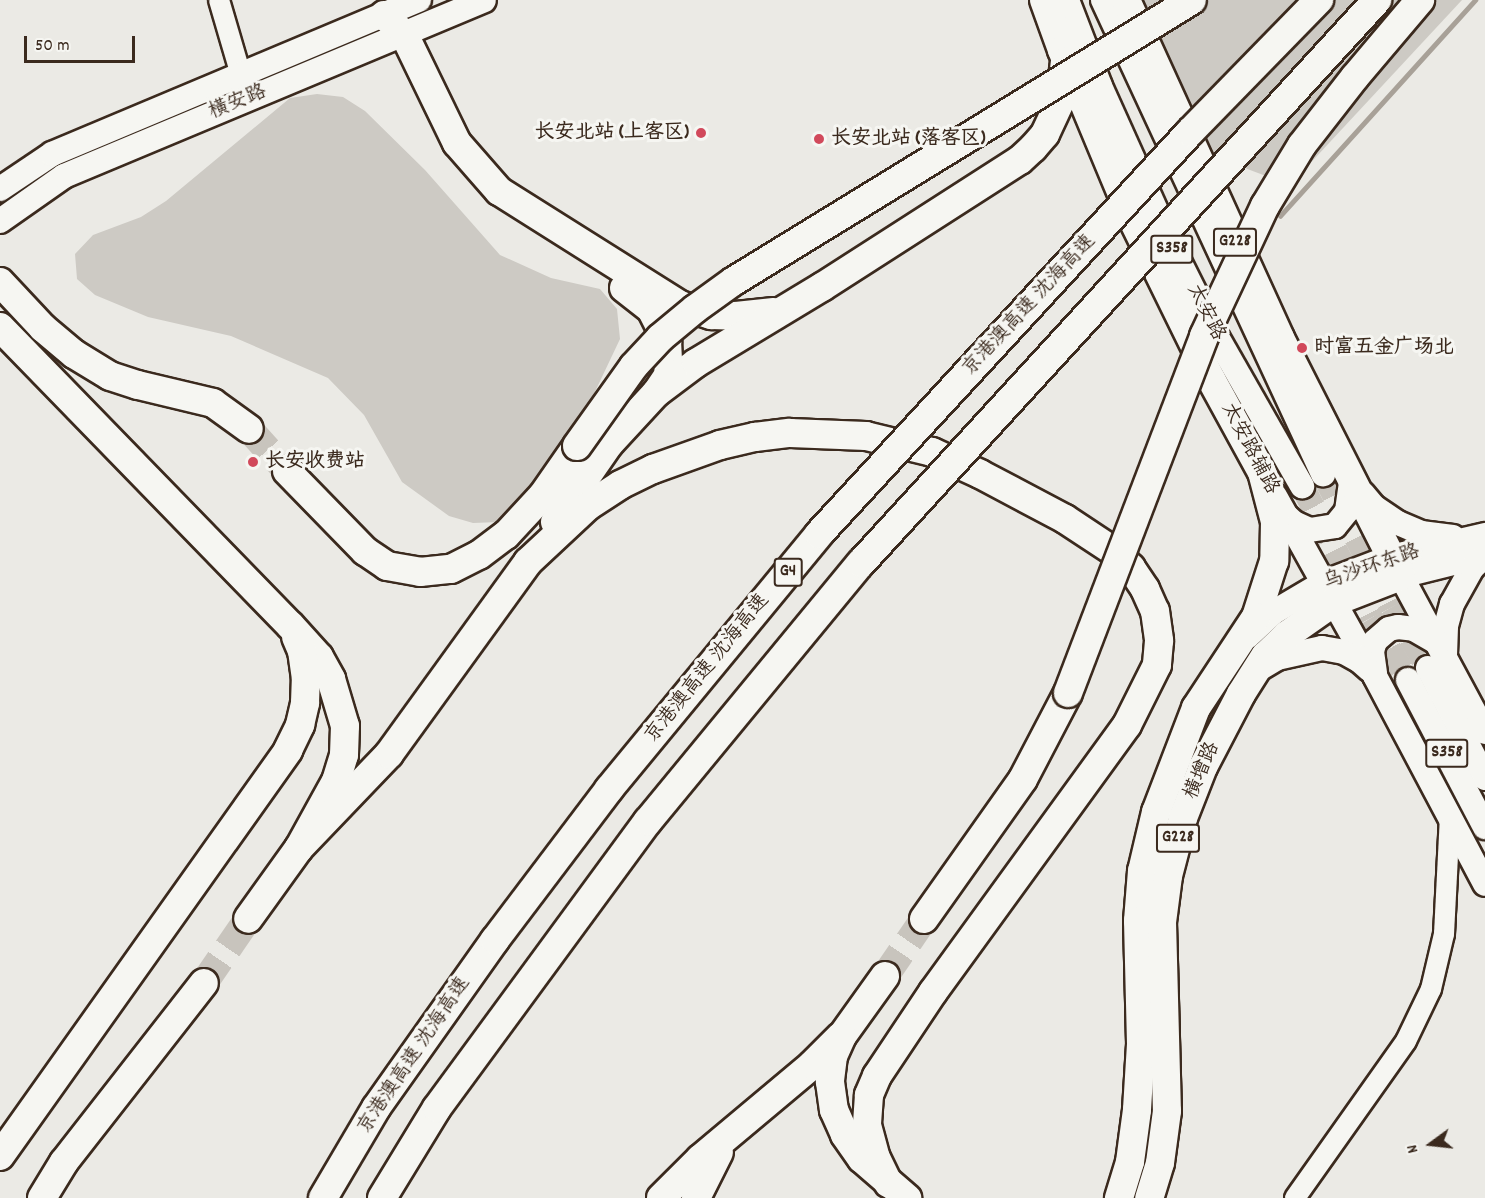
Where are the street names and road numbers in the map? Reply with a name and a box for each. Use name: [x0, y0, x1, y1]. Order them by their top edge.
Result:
street label: 横安路: [206, 81, 270, 125]
road number: G228: [1212, 227, 1258, 257]
street label: 京港澳高速 沈海高速: [958, 230, 1102, 382]
road number: S358: [1150, 234, 1194, 264]
street label: 太安路: [1181, 281, 1229, 345]
street label: 太安路辅路: [1215, 399, 1283, 499]
street label: 乌沙环东路: [1321, 540, 1423, 596]
road number: G4: [773, 557, 803, 587]
street label: 京港澳高速 沈海高速: [641, 590, 775, 748]
road number: S358: [1424, 738, 1470, 768]
street label: 横增路: [1180, 739, 1226, 803]
road number: G228: [1156, 823, 1200, 853]
street label: 京港澳高速 沈海高速: [353, 973, 477, 1139]

